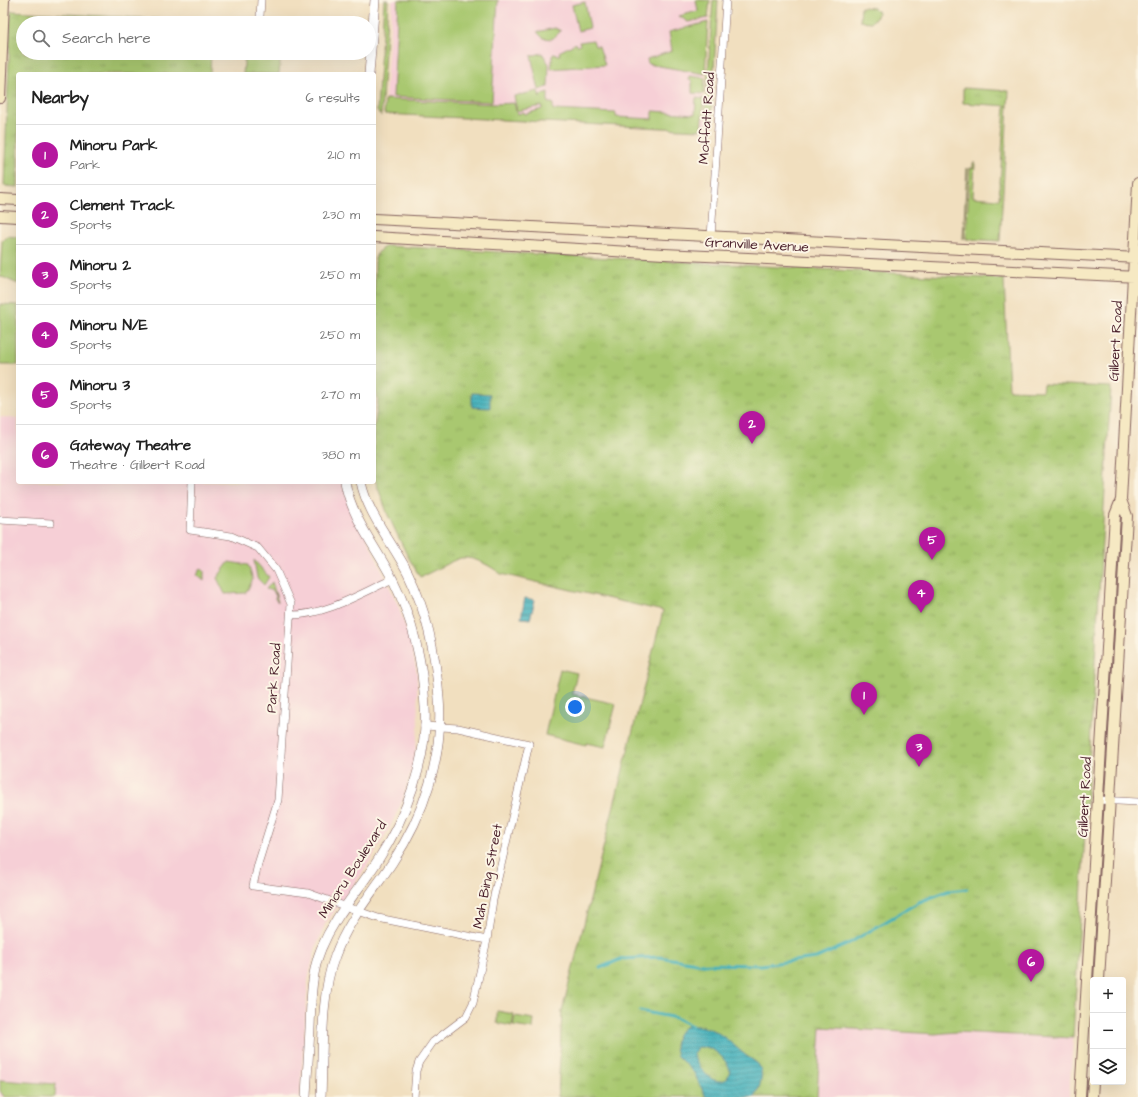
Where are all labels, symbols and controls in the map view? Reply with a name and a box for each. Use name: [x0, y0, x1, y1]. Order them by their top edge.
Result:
search box: [16, 16, 376, 60]
icon: search: [30, 27, 52, 49]
text: Search here: [62, 28, 151, 49]
street label: Moffatt Road: [694, 71, 720, 165]
text: Nearby: [32, 86, 89, 110]
text: 6 results: [305, 89, 360, 107]
text: Minoru Park: [70, 135, 157, 156]
text: 1: [44, 146, 46, 164]
text: 210 m: [327, 146, 360, 164]
text: Park: [70, 156, 100, 174]
text: Clement Track: [70, 195, 174, 216]
text: 2: [41, 206, 49, 224]
text: 230 m: [322, 206, 360, 224]
text: Sports: [70, 216, 112, 234]
street label: Granville Avenue: [704, 232, 810, 258]
text: Minoru 2: [70, 255, 131, 276]
text: 3: [42, 266, 48, 284]
text: 250 m: [320, 266, 360, 284]
text: Sports: [70, 276, 112, 294]
street label: Gilbert Road: [1104, 300, 1128, 382]
text: Minoru N/E: [70, 315, 148, 336]
text: 4: [41, 326, 49, 344]
text: 250 m: [320, 326, 360, 344]
text: Sports: [70, 336, 112, 354]
text: Minoru 3: [70, 375, 130, 396]
text: 5: [40, 386, 50, 404]
text: 270 m: [321, 386, 360, 404]
text: Sports: [70, 396, 112, 414]
pin: 2: [739, 411, 765, 444]
text: Gateway Theatre: [70, 435, 191, 456]
text: 6: [41, 446, 49, 464]
text: 380 m: [321, 446, 360, 464]
text: Theatre · Gilbert Road: [70, 456, 205, 474]
pin: 5: [919, 527, 945, 560]
pin: 4: [908, 580, 934, 613]
street label: Park Road: [262, 642, 286, 714]
pin: 1: [851, 682, 877, 715]
your location: [565, 697, 585, 717]
pin: 3: [906, 734, 932, 767]
street label: Gilbert Road: [1073, 756, 1097, 838]
street label: Minoru Boulevard: [314, 817, 392, 922]
street label: Mah Bing Street: [468, 822, 508, 930]
pin: 6: [1018, 949, 1044, 982]
map controls: [1090, 977, 1126, 1085]
button: +: [1090, 977, 1126, 1013]
button: −: [1090, 1013, 1126, 1049]
button: layers: [1090, 1049, 1126, 1085]

